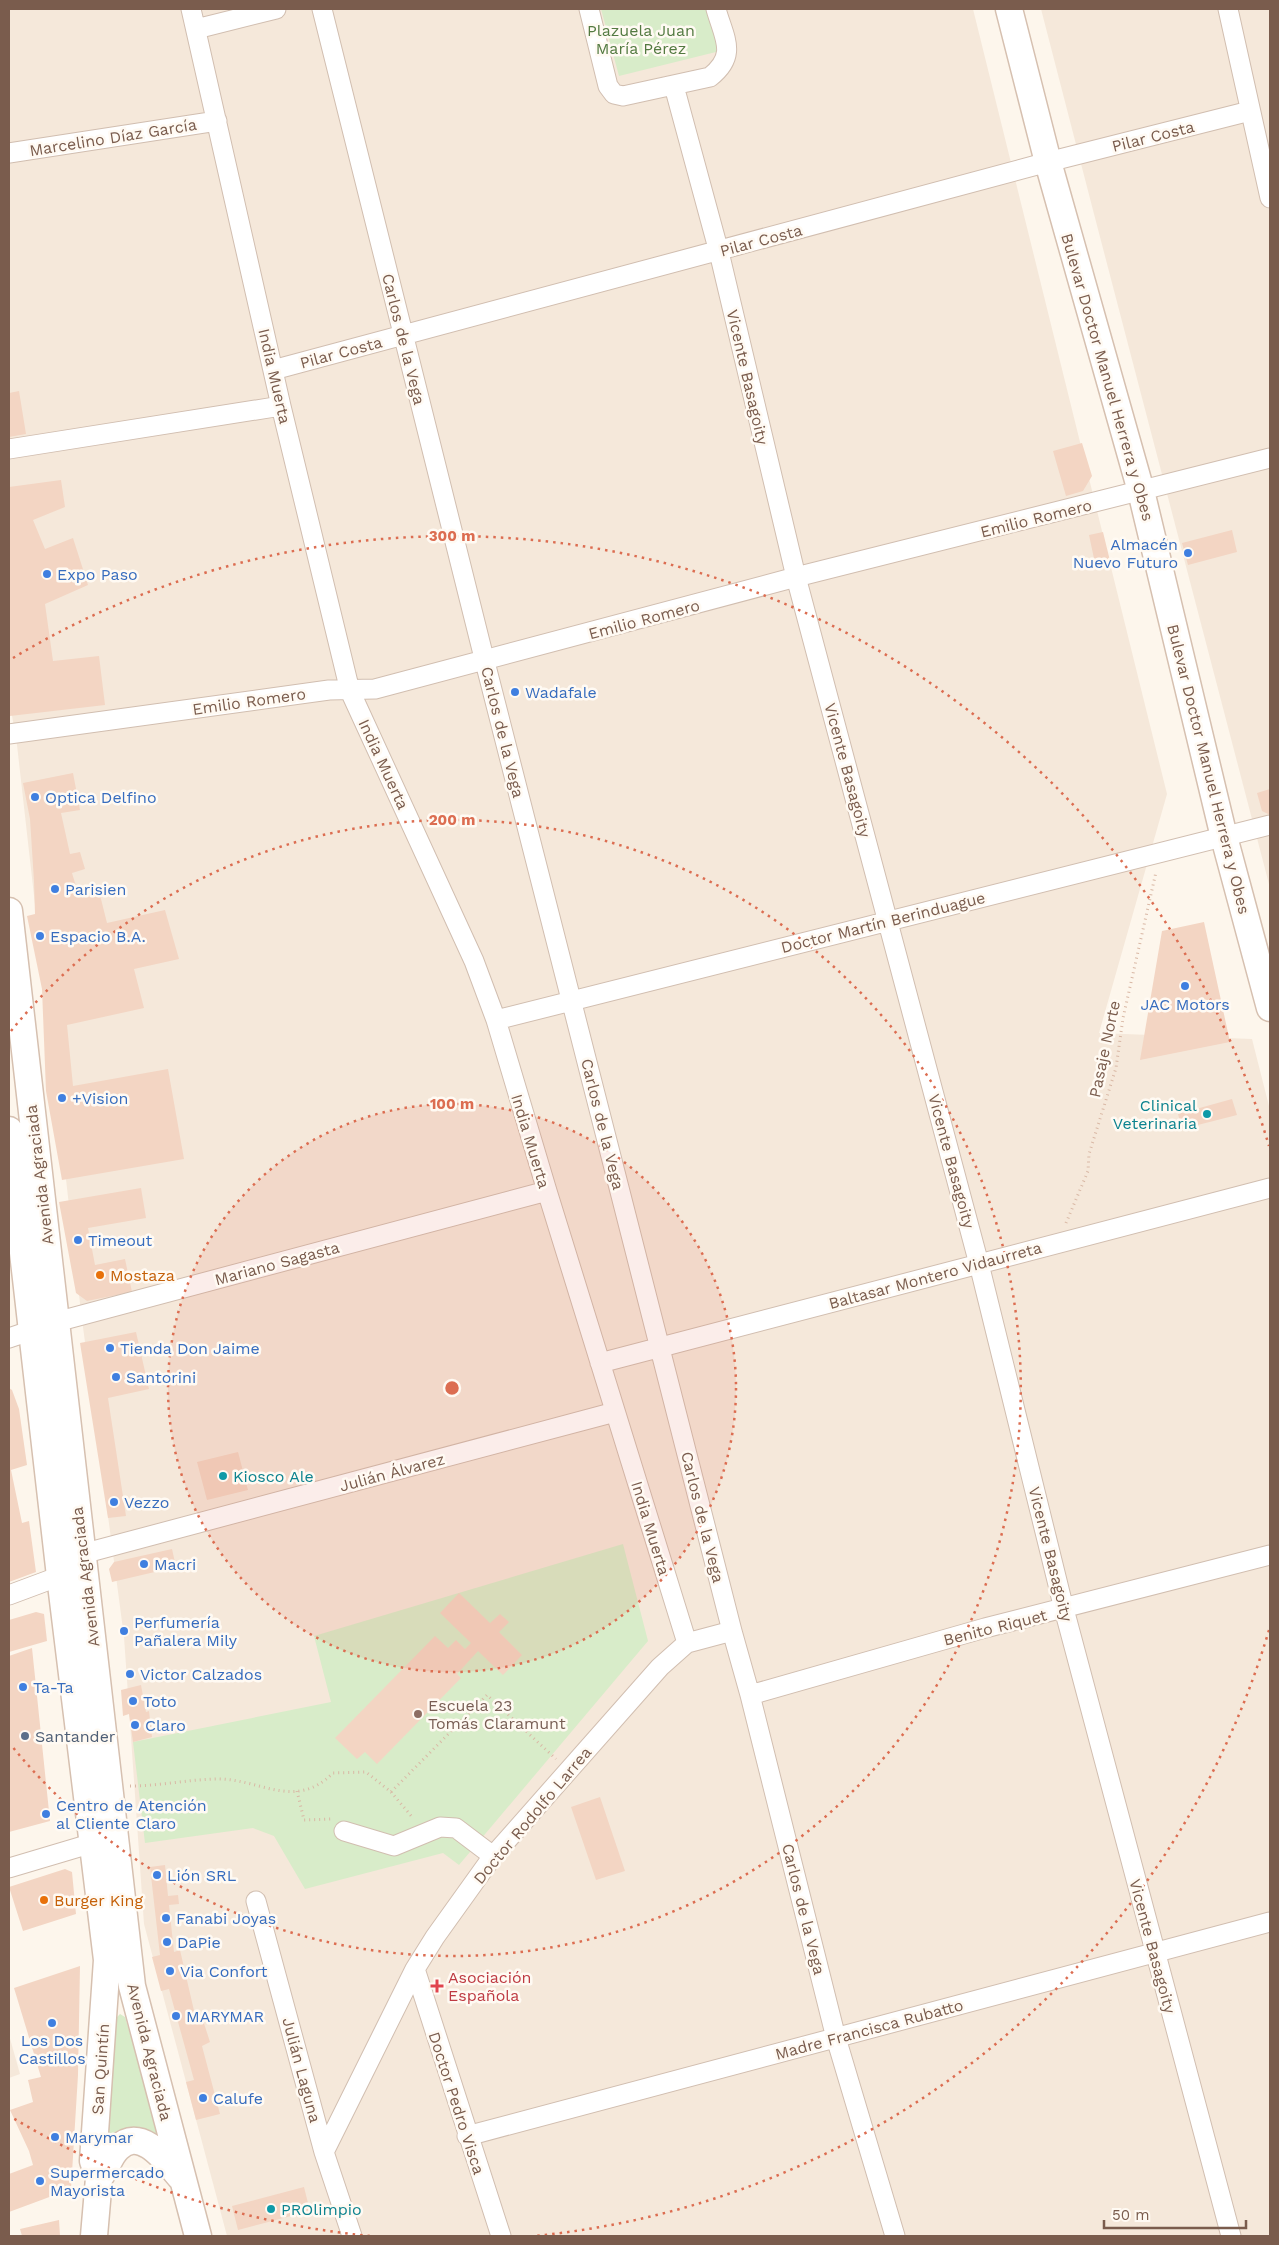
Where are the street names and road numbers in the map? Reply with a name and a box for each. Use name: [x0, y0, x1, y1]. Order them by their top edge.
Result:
street label: Marcelino Díaz García: [28, 115, 198, 160]
street label: Pilar Costa: [1110, 117, 1196, 156]
street label: Pilar Costa: [718, 220, 804, 261]
street label: Bulevar Doctor Manuel Herrera y Obes: [1057, 231, 1158, 523]
street label: Carlos de la Vega: [378, 272, 429, 407]
street label: Vicente Basagoity: [723, 308, 772, 447]
street label: India Muerta: [254, 326, 295, 426]
street label: Pilar Costa: [298, 332, 384, 373]
street label: Emilio Romero: [978, 495, 1094, 542]
street label: Emilio Romero: [586, 596, 702, 643]
street label: Bulevar Doctor Manuel Herrera y Obes: [1163, 622, 1254, 916]
street label: Carlos de la Vega: [477, 665, 528, 800]
street label: Emilio Romero: [191, 684, 307, 719]
street label: Vicente Basagoity: [820, 701, 875, 840]
street label: India Muerta: [354, 716, 413, 812]
street label: Doctor Martín Berinduague: [779, 888, 987, 957]
street label: Pasaje Norte: [1085, 999, 1124, 1099]
street label: Carlos de la Vega: [577, 1057, 628, 1192]
street label: India Muerta: [507, 1092, 554, 1191]
street label: Vicente Basagoity: [924, 1092, 979, 1231]
street label: Avenida Agraciada: [21, 1104, 58, 1246]
street label: Mariano Sagasta: [213, 1238, 342, 1289]
street label: Baltasar Montero Vidaurreta: [827, 1238, 1044, 1313]
street label: Julián Álvarez: [337, 1449, 447, 1496]
street label: Carlos de la Vega: [677, 1450, 728, 1585]
street label: India Muerta: [627, 1479, 674, 1578]
street label: Vicente Basagoity: [1025, 1485, 1077, 1624]
street label: Avenida Agraciada: [67, 1506, 104, 1648]
street label: Benito Riquet: [941, 1605, 1049, 1650]
street label: Doctor Rodolfo Larrea: [469, 1743, 595, 1888]
street label: Carlos de la Vega: [778, 1842, 829, 1977]
street label: Vicente Basagoity: [1125, 1877, 1180, 2016]
street label: Avenida Agraciada: [123, 1981, 176, 2123]
street label: Madre Francisca Rubatto: [773, 1995, 965, 2064]
street label: Julián Laguna: [278, 2015, 325, 2125]
street label: San Quintín: [88, 2023, 113, 2115]
street label: Doctor Pedro Visca: [425, 2029, 489, 2177]

